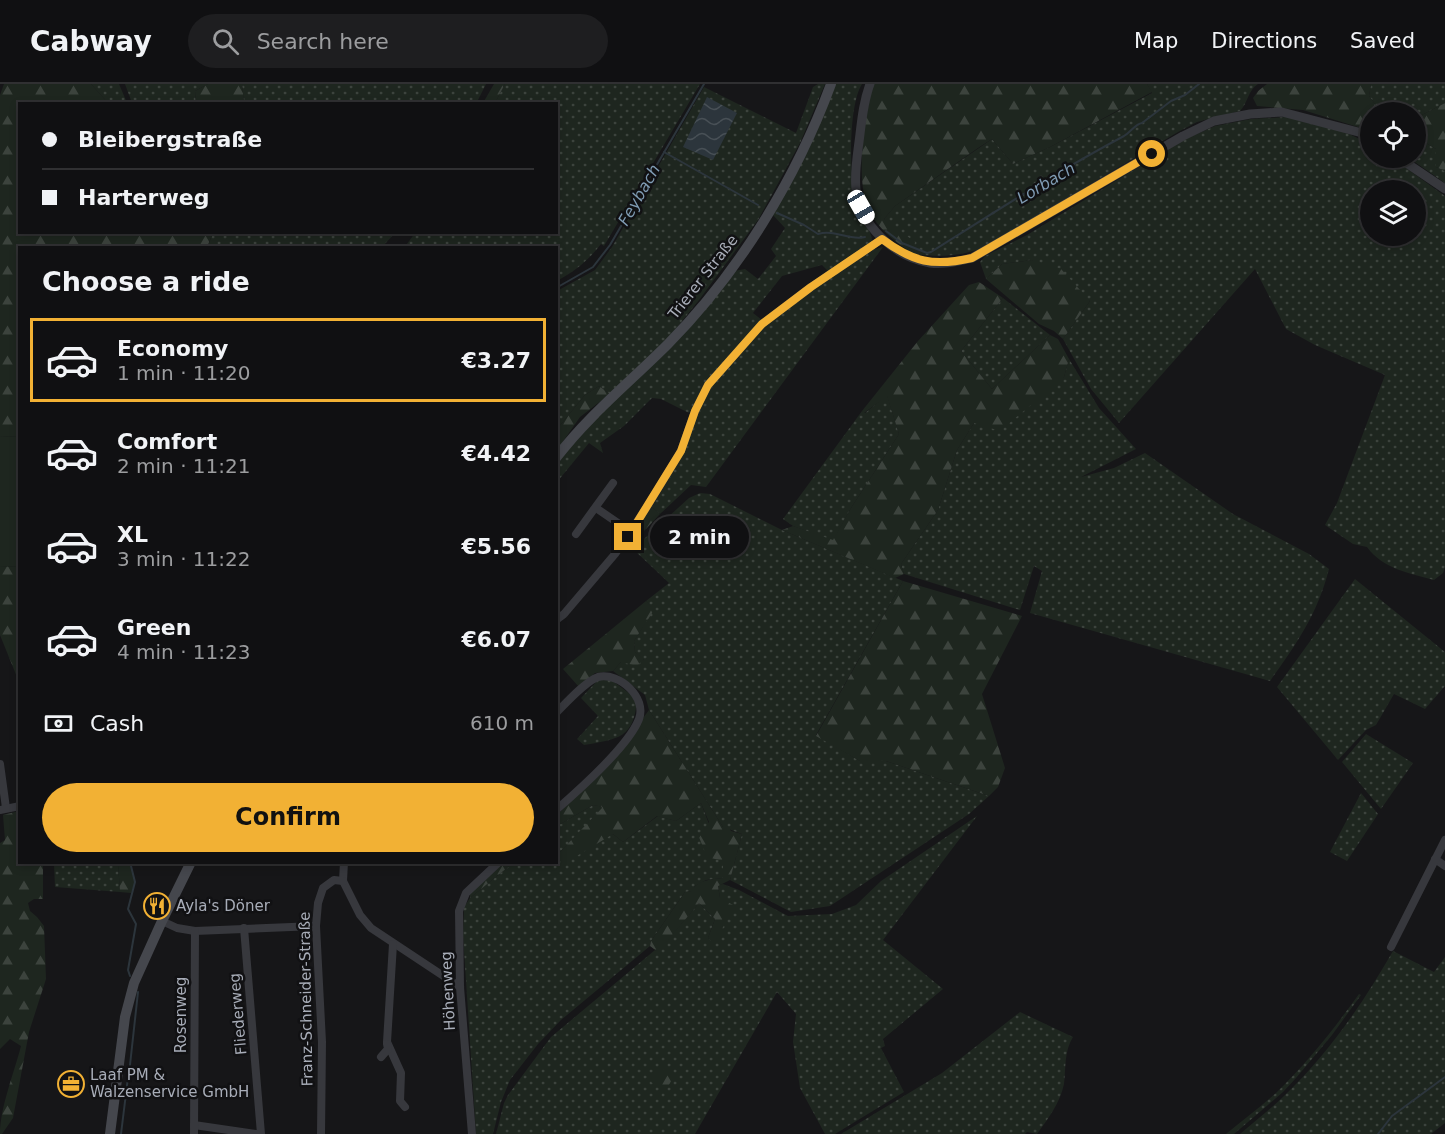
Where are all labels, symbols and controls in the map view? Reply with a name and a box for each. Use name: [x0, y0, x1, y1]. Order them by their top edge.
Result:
search box: [188, 14, 608, 68]
text: Cabway: [30, 25, 152, 58]
icon: search: [209, 25, 242, 58]
text: Search here: [257, 29, 389, 54]
text: Map: [1134, 29, 1178, 53]
text: Directions: [1211, 29, 1317, 53]
text: Saved: [1350, 29, 1415, 53]
map controls: [1360, 102, 1426, 246]
button: locate: [1360, 102, 1426, 168]
text: Bleibergstraße: [78, 127, 262, 152]
route start: [1138, 140, 1165, 167]
water label: Lorbach: [1014, 158, 1078, 208]
water label: Feybach: [614, 161, 664, 229]
button: layers: [1360, 180, 1426, 246]
text: Harterweg: [78, 185, 209, 210]
car: [844, 187, 878, 227]
street label: Trierer Straße: [664, 231, 741, 324]
text: Choose a ride: [42, 266, 250, 297]
icon: car: [45, 333, 99, 387]
text: Economy: [117, 336, 228, 361]
text: €3.27: [461, 348, 531, 373]
text: 1 min · 11:20: [117, 361, 251, 385]
icon: car: [45, 426, 99, 480]
text: Comfort: [117, 429, 217, 454]
text: €4.42: [461, 441, 531, 466]
text: 2 min · 11:21: [117, 454, 251, 478]
callout: 2 min: [649, 516, 748, 558]
icon: car: [45, 519, 99, 573]
text: XL: [117, 522, 148, 547]
route end: [614, 523, 641, 550]
text: 2 min: [668, 525, 731, 549]
text: €5.56: [461, 534, 531, 559]
text: 3 min · 11:22: [117, 547, 251, 571]
icon: car: [45, 612, 99, 666]
text: Green: [117, 615, 191, 640]
text: €6.07: [461, 627, 531, 652]
text: 4 min · 11:23: [117, 640, 251, 664]
icon: cash: [42, 707, 75, 740]
text: Cash: [90, 711, 144, 736]
text: 610 m: [470, 711, 534, 735]
button: Confirm: [42, 783, 534, 852]
restaurant icon: Ayla's Döner: [142, 891, 172, 921]
place label: Ayla's Döner: [176, 897, 271, 915]
street label: Franz-Schneider-Straße: [295, 912, 317, 1086]
street label: Höhenweg: [437, 951, 459, 1031]
street label: Fliederweg: [225, 972, 251, 1056]
street label: Rosenweg: [172, 977, 190, 1053]
place label: Laaf PM & Walzenservice GmbH: [90, 1066, 249, 1101]
office icon: Laaf PM & Walzenservice GmbH: [56, 1069, 86, 1099]

